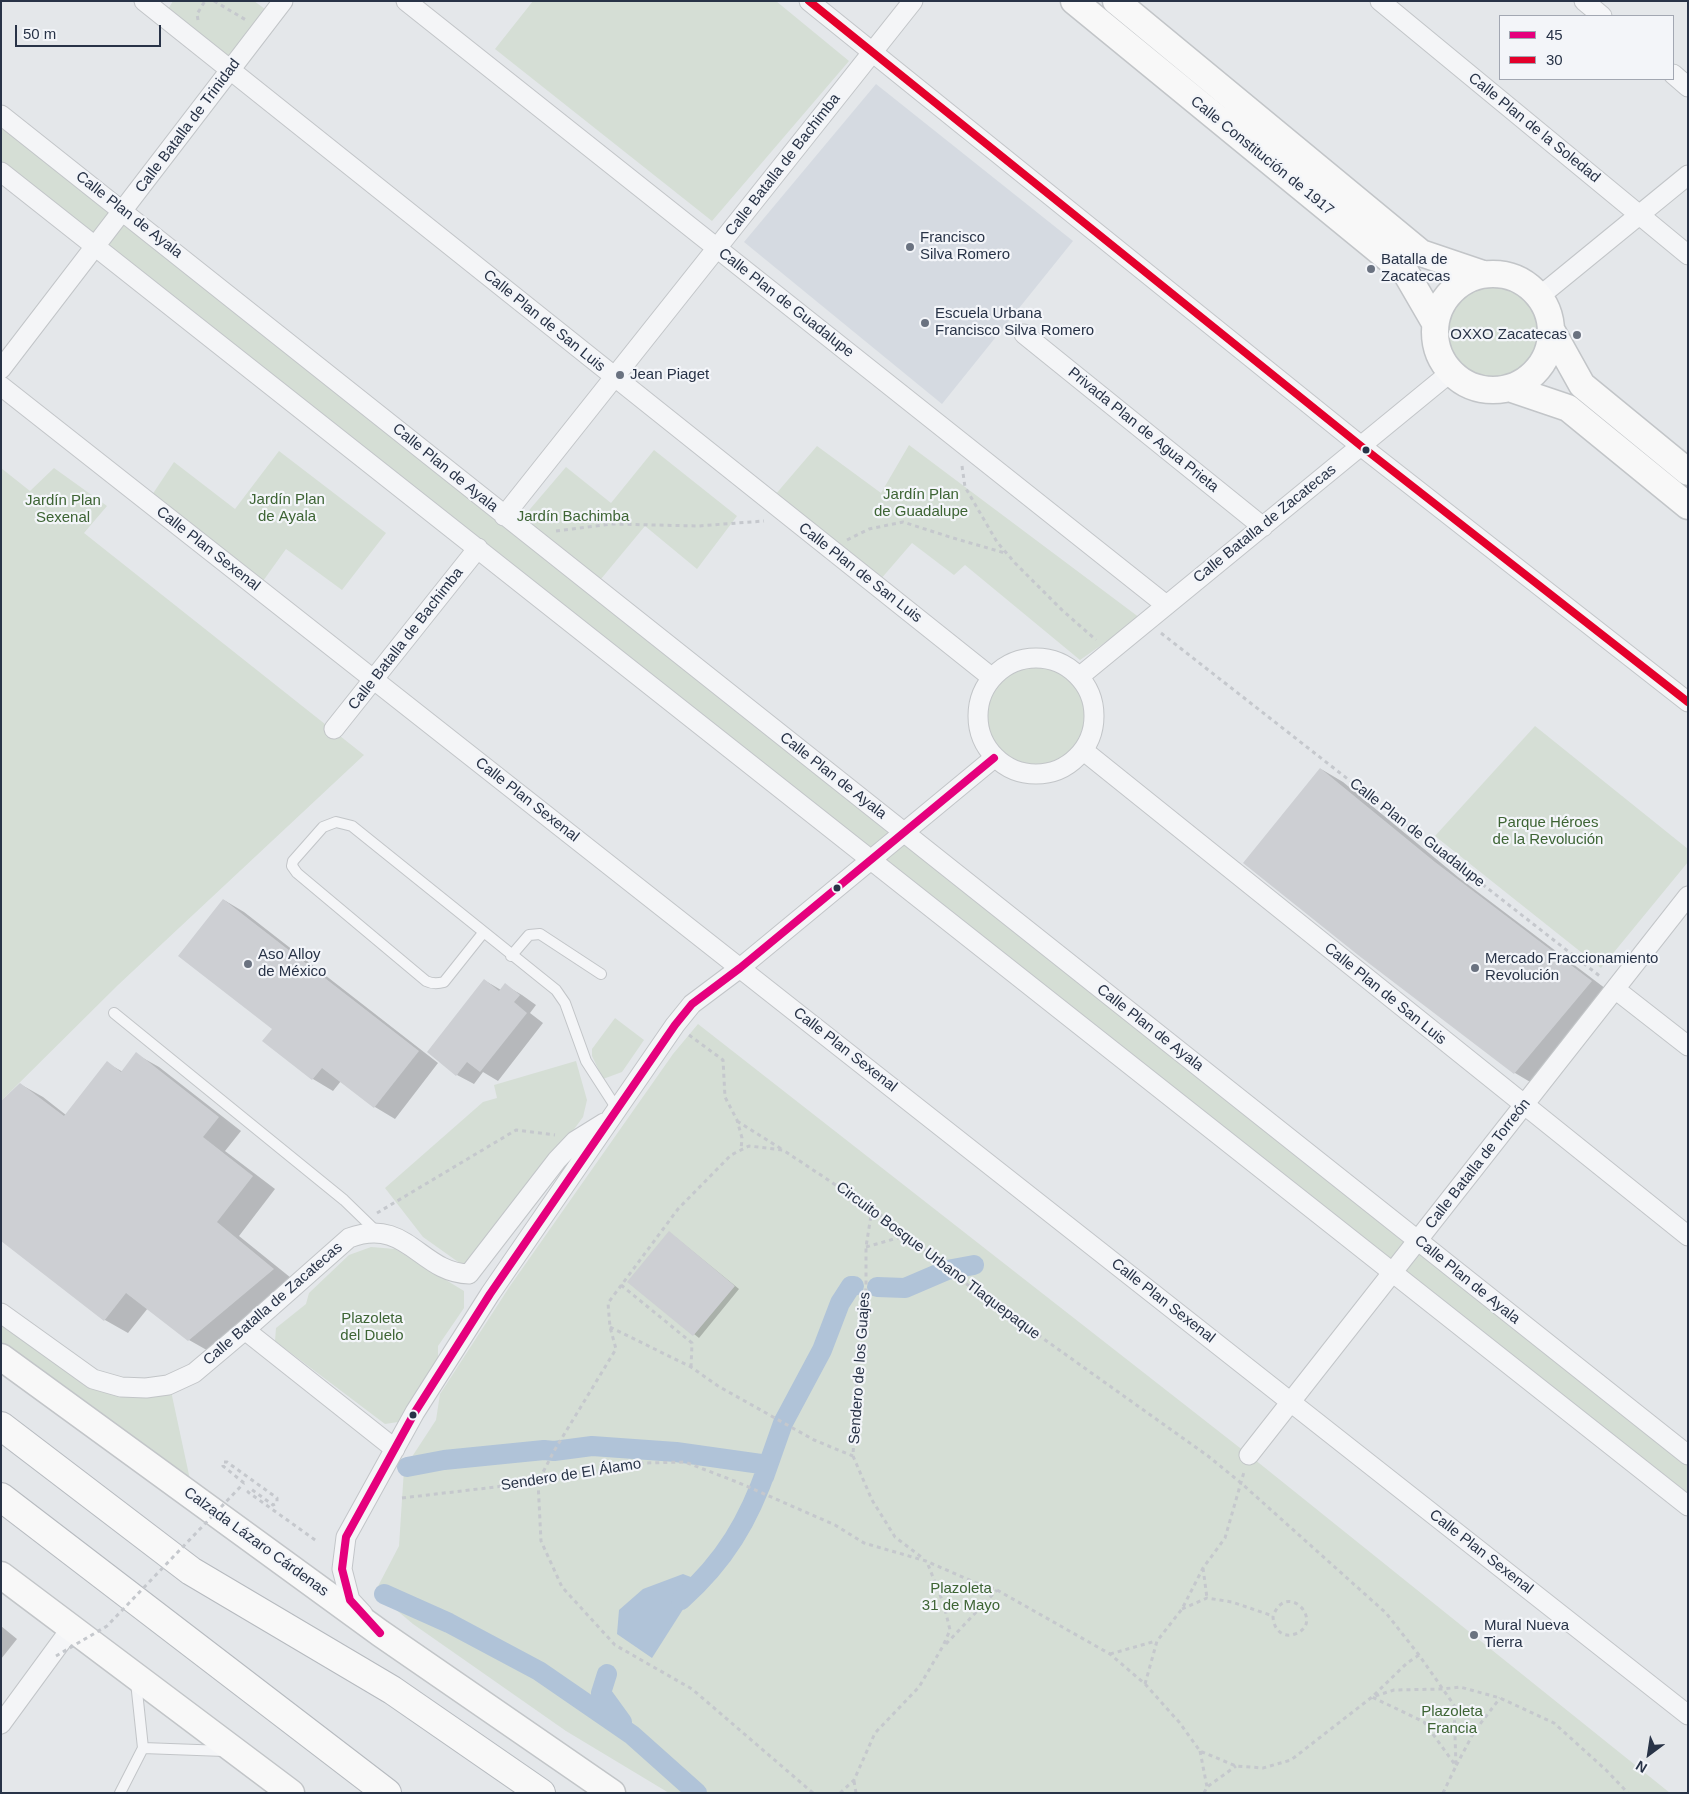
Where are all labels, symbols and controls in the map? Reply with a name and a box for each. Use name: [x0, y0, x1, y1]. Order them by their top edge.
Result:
scale bar: [18, 15, 164, 47]
legend: [1499, 15, 1674, 80]
text: 50 m: [23, 25, 56, 42]
text: 45: [1546, 26, 1563, 43]
text: 30: [1546, 51, 1563, 68]
street label: Calle Batalla de Trinidad: [132, 56, 244, 196]
street label: Calle Plan de la Soledad: [1465, 69, 1603, 187]
street label: Calle Batalla de Bachimba: [722, 90, 844, 240]
street label: Calle Constitución de 1917: [1187, 93, 1337, 219]
street label: Calle Plan de Ayala: [72, 168, 186, 262]
place label: Francisco Silva Romero: [920, 229, 1010, 264]
marker: Francisco Silva Romero: [904, 241, 916, 253]
street label: Calle Plan de Guadalupe: [715, 245, 857, 361]
place label: Batalla de Zacatecas: [1381, 251, 1450, 286]
marker: Batalla de Zacatecas: [1365, 263, 1377, 275]
street label: Calle Plan de San Luis: [479, 266, 609, 376]
place label: Escuela Urbana Francisco Silva Romero: [935, 305, 1094, 340]
marker: Escuela Urbana Francisco Silva Romero: [919, 317, 931, 329]
place label: OXXO Zacatecas: [1450, 326, 1567, 344]
marker: OXXO Zacatecas: [1571, 329, 1583, 341]
street label: Privada Plan de Agua Prieta: [1064, 364, 1222, 496]
place label: Jean Piaget: [630, 366, 709, 384]
marker: Jean Piaget: [614, 369, 626, 381]
street label: Calle Plan de Ayala: [389, 420, 501, 516]
unlabelled marker: [1361, 445, 1371, 455]
street label: Calle Batalla de Zacatecas: [1190, 461, 1340, 587]
park label: Jardín Plan de Guadalupe: [874, 486, 968, 521]
park label: Jardín Plan de Ayala: [249, 491, 325, 526]
park label: Jardín Plan Sexenal: [25, 492, 101, 527]
street label: Calle Plan Sexenal: [153, 503, 263, 595]
park label: Jardín Bachimba: [517, 508, 629, 526]
street label: Calle Plan de San Luis: [795, 519, 925, 627]
street label: Calle Batalla de Bachimba: [345, 564, 467, 714]
street label: Calle Plan de Ayala: [776, 729, 890, 823]
street label: Calle Plan Sexenal: [472, 754, 582, 846]
street label: Calle Plan de Guadalupe: [1346, 775, 1488, 891]
park label: Parque Héroes de la Revolución: [1493, 814, 1603, 849]
unlabelled marker: [832, 883, 842, 893]
street label: Calle Plan de San Luis: [1320, 939, 1450, 1049]
place label: Aso Alloy de México: [258, 946, 326, 981]
place label: Mercado Fraccionamiento Revolución: [1485, 950, 1658, 985]
marker: Aso Alloy de México: [242, 958, 254, 970]
marker: Mercado Fraccionamiento Revolución: [1469, 962, 1481, 974]
street label: Calle Plan de Ayala: [1093, 981, 1207, 1075]
street label: Calle Plan Sexenal: [790, 1004, 900, 1096]
street label: Calle Batalla de Torreón: [1422, 1095, 1534, 1233]
street label: Circuito Bosque Urbano Tlaquepaque: [832, 1178, 1044, 1344]
street label: Calle Plan de Ayala: [1411, 1232, 1523, 1328]
street label: Calle Batalla de Zacatecas: [200, 1239, 346, 1369]
street label: Calle Plan Sexenal: [1108, 1255, 1218, 1347]
street label: Sendero de los Guajes: [846, 1291, 874, 1445]
park label: Plazoleta del Duelo: [340, 1310, 404, 1345]
unlabelled marker: [408, 1410, 418, 1420]
street label: Sendero de El Álamo: [500, 1455, 642, 1495]
street label: Calzada Lázaro Cárdenas: [180, 1484, 332, 1600]
street label: Calle Plan Sexenal: [1426, 1506, 1536, 1598]
park label: Plazoleta 31 de Mayo: [922, 1580, 1000, 1615]
place label: Mural Nueva Tierra: [1484, 1617, 1569, 1652]
marker: Mural Nueva Tierra: [1468, 1629, 1480, 1641]
park label: Plazoleta Francia: [1421, 1703, 1483, 1738]
north arrow: [1624, 1729, 1674, 1779]
text: N: [1633, 1757, 1650, 1776]

